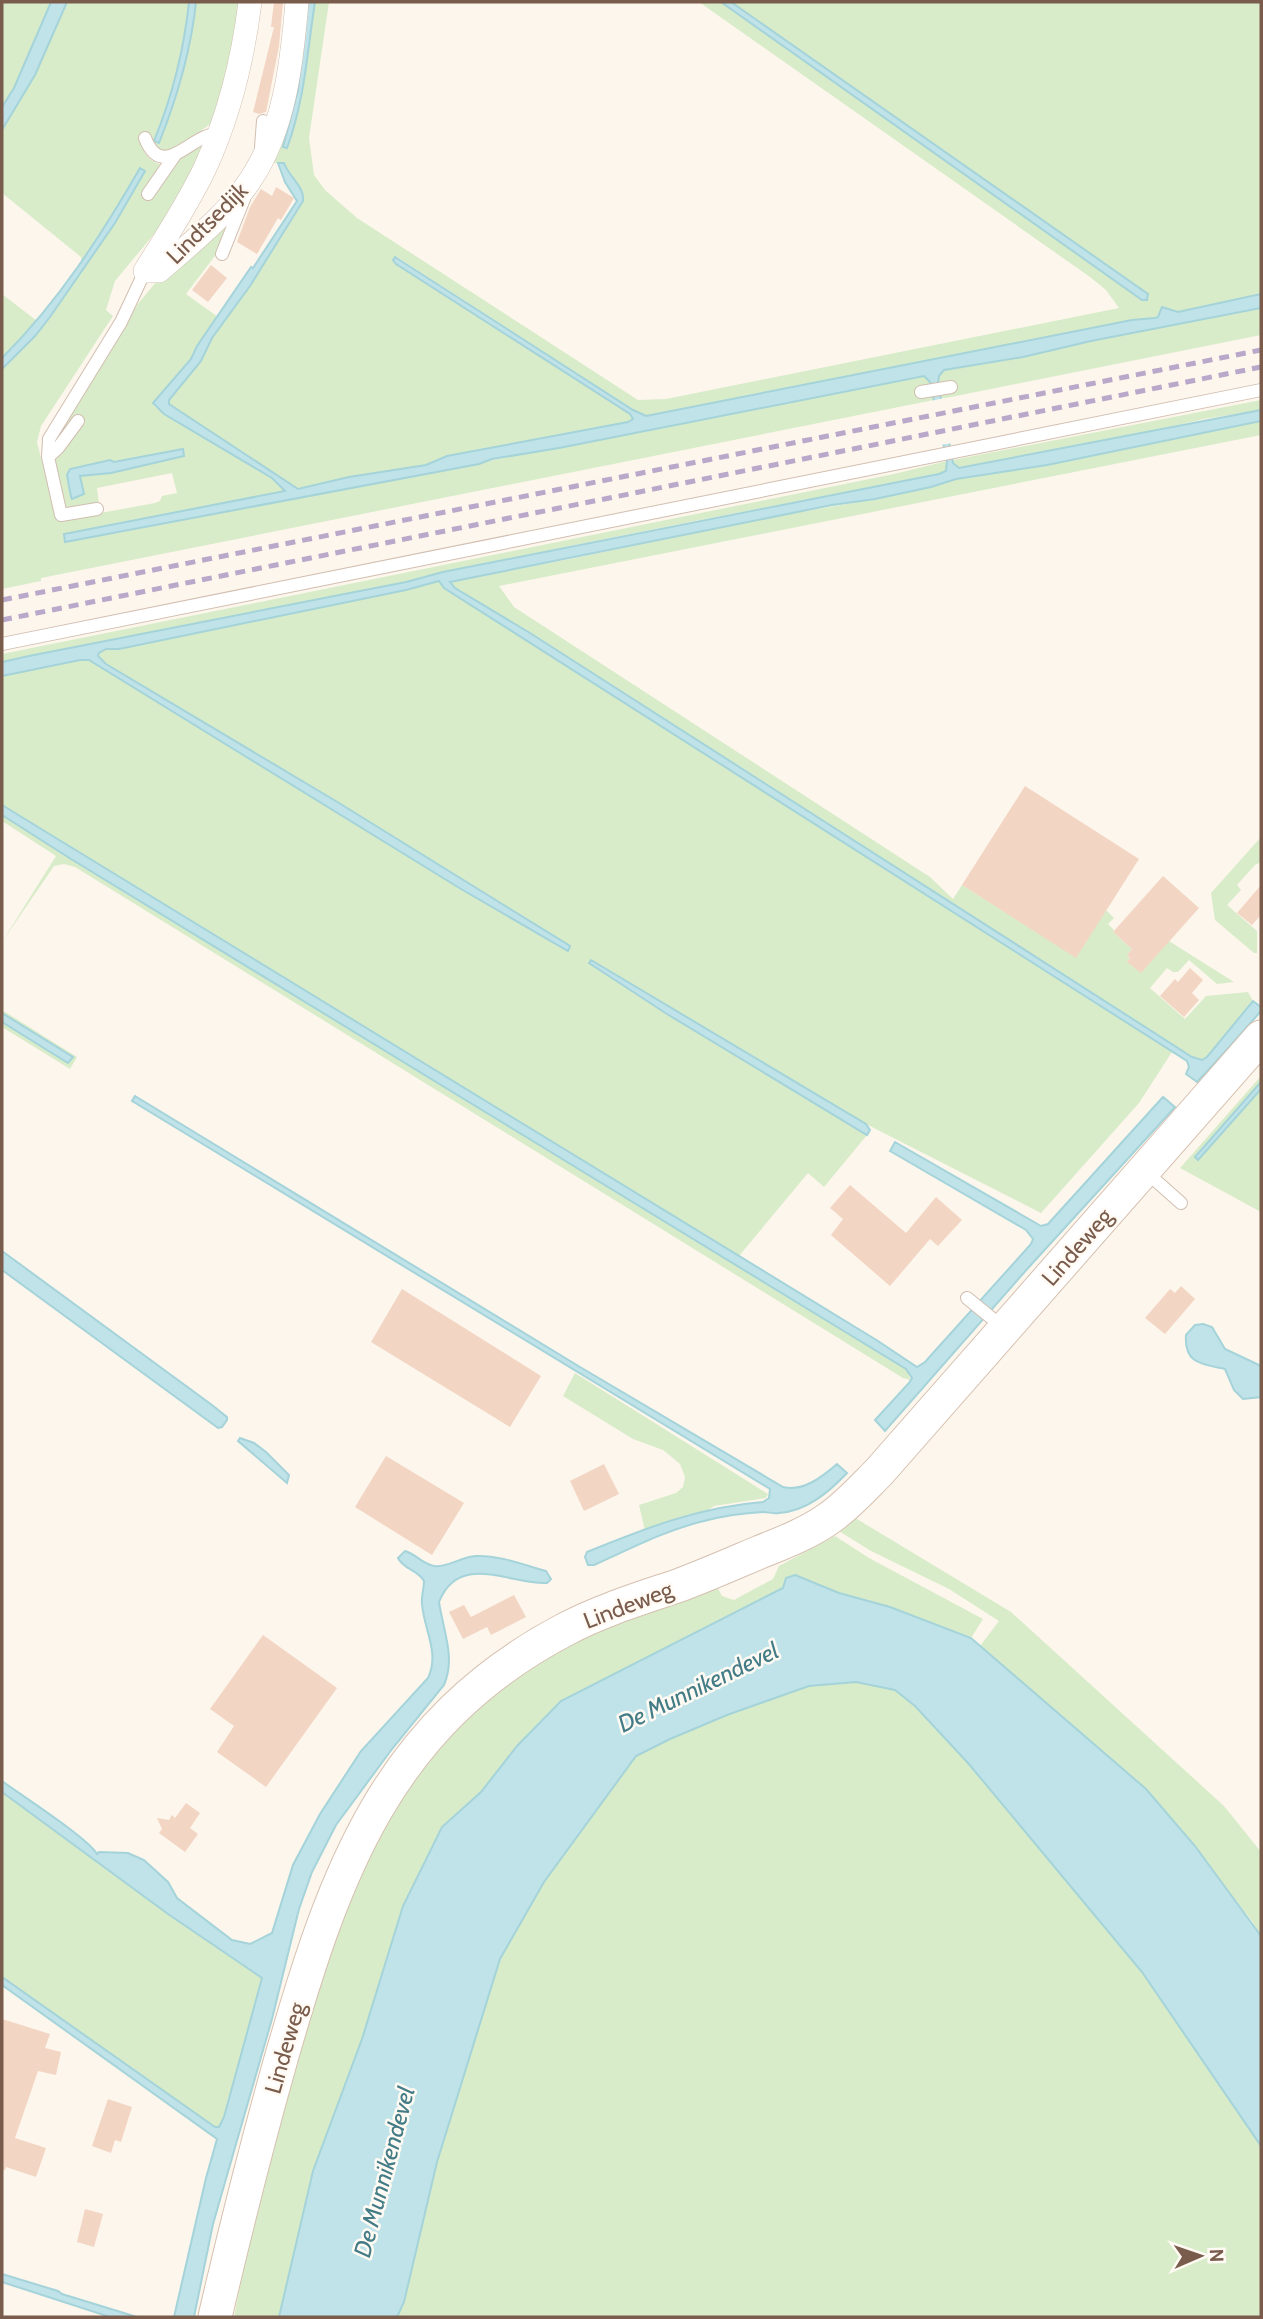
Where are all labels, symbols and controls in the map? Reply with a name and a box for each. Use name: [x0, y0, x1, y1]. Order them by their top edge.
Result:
street label: Lindtsedijk: [160, 176, 254, 270]
street label: Lindeweg: [1036, 1202, 1119, 1292]
street label: Lindeweg: [579, 1575, 677, 1635]
water label: De Munnikendevel: [613, 1635, 783, 1738]
street label: Lindeweg: [259, 1999, 312, 2097]
water label: De Munnikendevel: [347, 2083, 421, 2260]
north arrow: [1165, 2221, 1235, 2291]
text: N: [1205, 2248, 1228, 2263]

